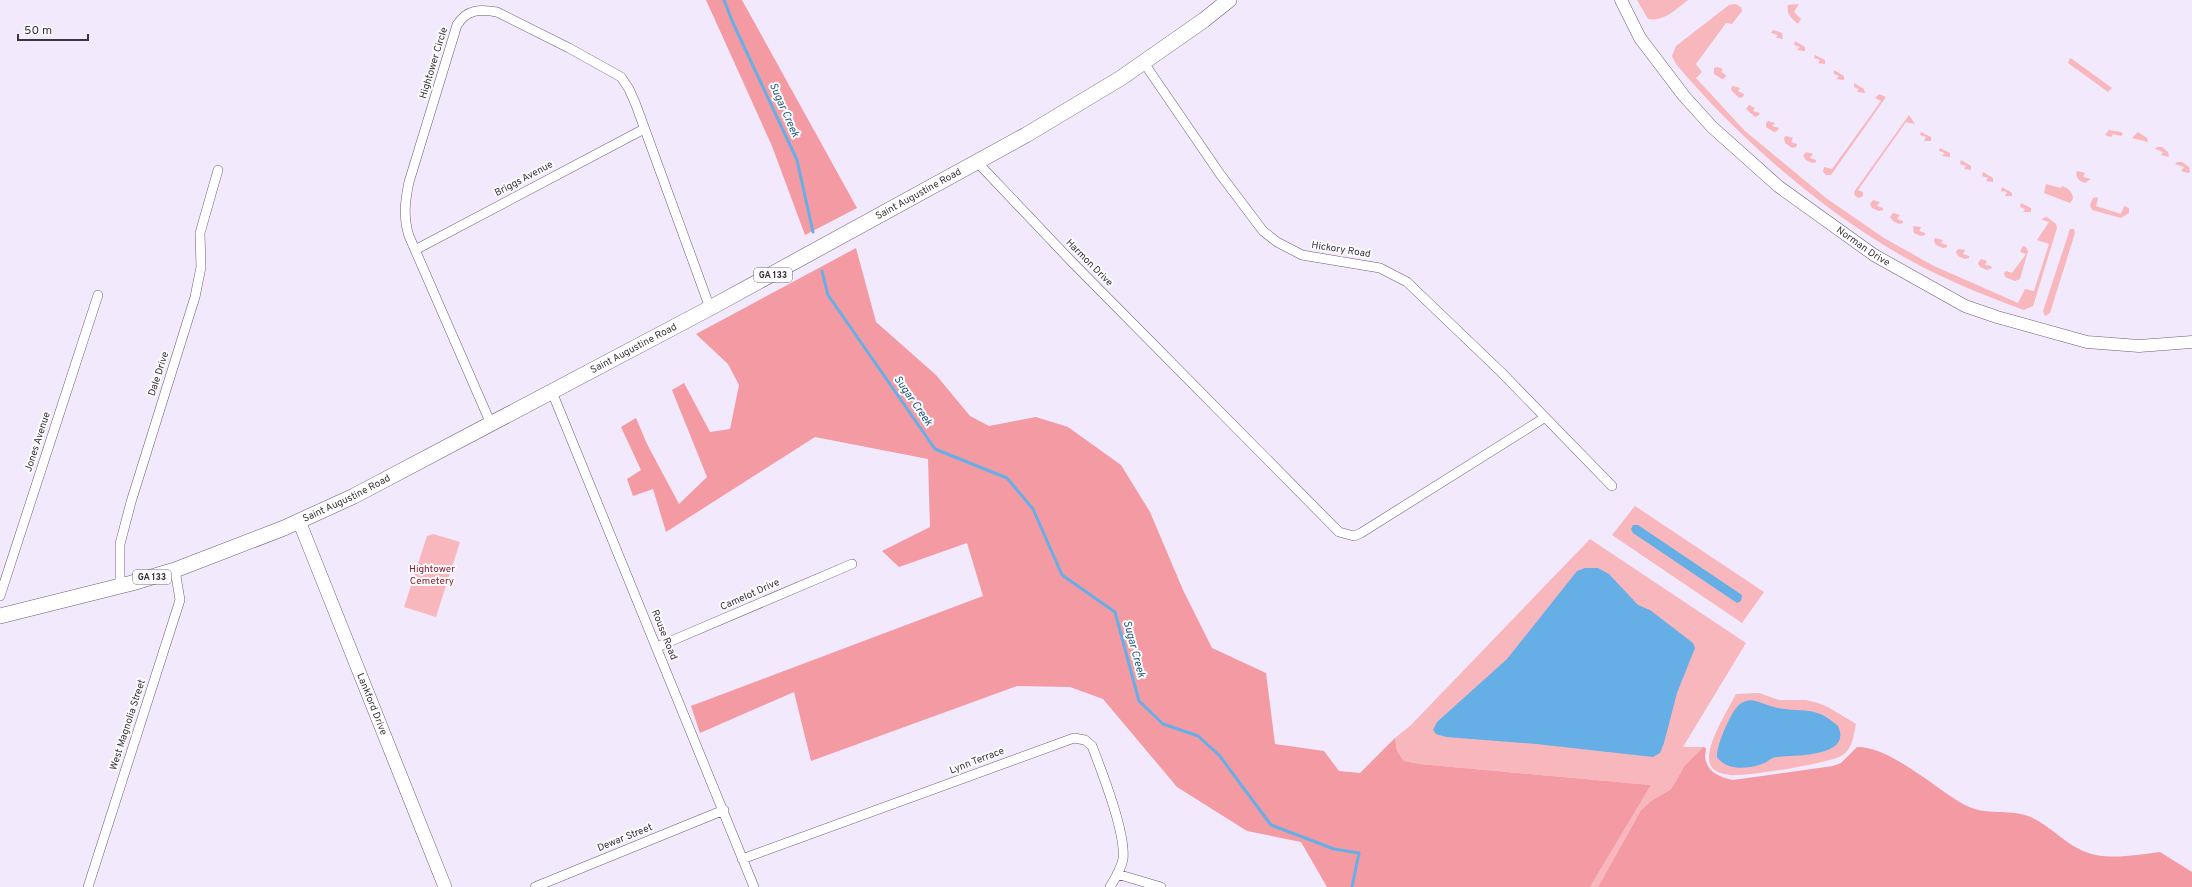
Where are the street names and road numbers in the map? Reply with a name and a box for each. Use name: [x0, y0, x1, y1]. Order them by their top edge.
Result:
street label: Hightower Circle: [417, 26, 451, 100]
street label: Briggs Avenue: [493, 158, 555, 200]
street label: Saint Augustine Road: [873, 165, 964, 223]
street label: Norman Drive: [1834, 224, 1892, 269]
street label: Harmon Drive: [1063, 237, 1115, 289]
street label: Hickory Road: [1310, 239, 1372, 261]
road number: GA 133: [754, 268, 792, 282]
street label: Saint Augustine Road: [588, 320, 679, 377]
street label: Dale Drive: [146, 350, 172, 398]
street label: Jones Avenue: [22, 410, 54, 474]
street label: Saint Augustine Road: [301, 471, 393, 525]
road number: GA 133: [133, 570, 171, 584]
street label: Camelot Drive: [718, 576, 782, 614]
street label: Rouse Road: [648, 608, 680, 662]
street label: Lankford Drive: [354, 671, 390, 737]
street label: West Magnolia Street: [107, 678, 149, 772]
street label: Lynn Terrace: [948, 745, 1006, 777]
street label: Dewar Street: [596, 821, 655, 855]

